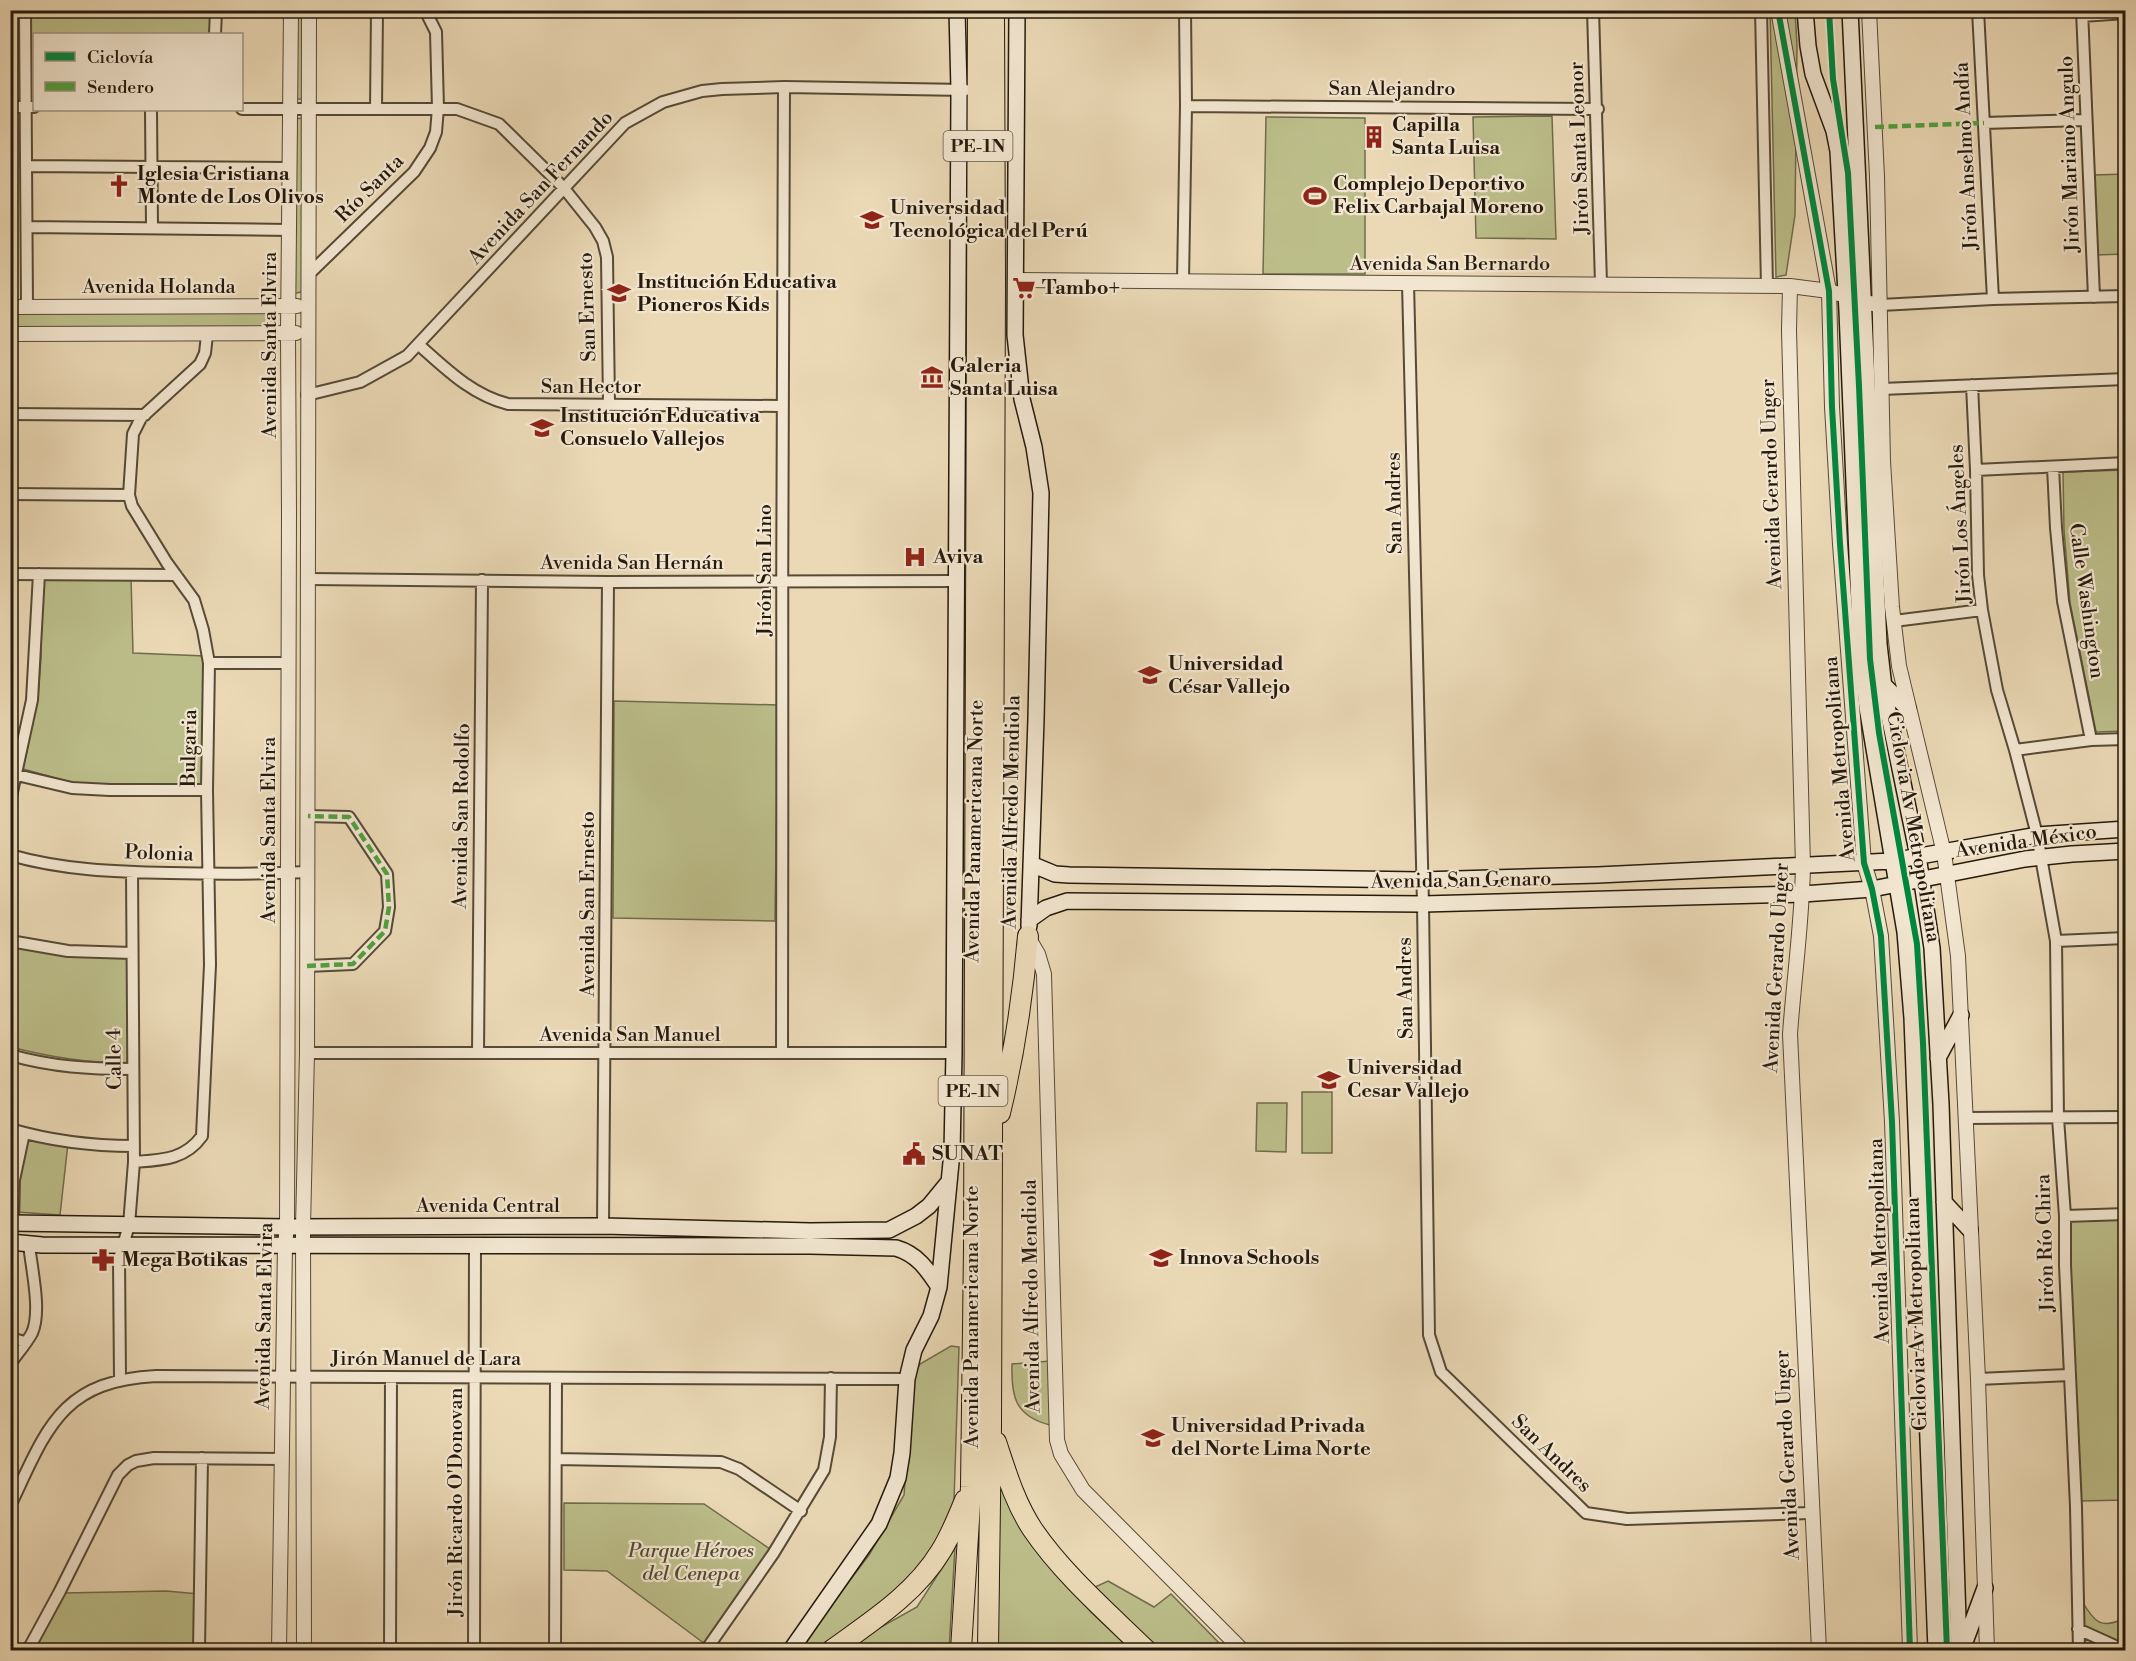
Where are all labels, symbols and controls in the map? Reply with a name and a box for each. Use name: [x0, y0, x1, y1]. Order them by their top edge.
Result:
legend: [33, 33, 243, 111]
text: Ciclovía: [87, 46, 154, 69]
street label: Jirón Mariano Angulo: [2054, 55, 2086, 254]
street label: Jirón Anselmo Andía: [1950, 60, 1984, 252]
street label: Jirón Santa Leonor: [1564, 61, 1596, 236]
text: Sendero: [87, 76, 154, 99]
street label: San Alejandro: [1328, 77, 1456, 102]
street label: Avenida San Fernando: [462, 106, 619, 271]
place label: Capilla Santa Luisa: [1392, 113, 1500, 161]
building icon: Capilla Santa Luisa: [1361, 124, 1387, 150]
road number: PE-1N: [944, 131, 1012, 161]
street label: Río Santa: [330, 149, 410, 229]
place label: Iglesia Cristiana Monte de Los Olivos: [137, 162, 324, 210]
place label: Complejo Deportivo Felix Carbajal Moreno: [1333, 172, 1544, 220]
church icon: Iglesia Cristiana Monte de Los Olivos: [106, 173, 132, 199]
sports icon: Complejo Deportivo Felix Carbajal Moreno: [1302, 183, 1328, 209]
place label: Universidad Tecnológica del Perú: [890, 196, 1088, 244]
school or university icon: Universidad Tecnológica del Perú: [859, 207, 885, 233]
street label: Avenida Santa Elvira: [258, 251, 283, 439]
street label: San Ernesto: [574, 252, 602, 362]
street label: Avenida San Bernardo: [1349, 252, 1550, 277]
place label: Institución Educativa Pioneros Kids: [637, 270, 837, 318]
street label: Avenida Holanda: [81, 275, 237, 300]
supermarket icon: Tambo+: [1011, 275, 1037, 301]
place label: Tambo+: [1042, 276, 1120, 301]
school or university icon: Institución Educativa Pioneros Kids: [606, 280, 632, 306]
place label: Galeria Santa Luisa: [950, 354, 1058, 402]
museum icon: Galeria Santa Luisa: [919, 364, 945, 390]
street label: San Hector: [541, 375, 642, 400]
street label: Avenida Gerardo Unger: [1756, 378, 1788, 591]
place label: Institución Educativa Consuelo Vallejos: [560, 404, 760, 452]
school or university icon: Institución Educativa Consuelo Vallejos: [529, 415, 555, 441]
street label: Jirón Los Ángeles: [1943, 444, 1978, 605]
street label: San Andres: [1382, 452, 1408, 554]
street label: Jirón San Lino: [753, 504, 778, 637]
street label: Calle Washington: [2063, 522, 2109, 680]
hospital icon: Aviva: [902, 544, 928, 570]
place label: Aviva: [932, 545, 984, 570]
street label: Avenida San Hernán: [539, 551, 724, 576]
place label: Universidad César Vallejo: [1168, 652, 1290, 700]
street label: Avenida Metropolitana: [1819, 655, 1862, 864]
school or university icon: Universidad César Vallejo: [1137, 662, 1163, 688]
street label: Avenida Alfredo Mendiola: [997, 694, 1027, 930]
street label: Avenida Panamericana Norte: [960, 699, 990, 964]
street label: Bulgaria: [177, 708, 203, 788]
street label: Ciclovia Av Metropolitana: [1880, 710, 1946, 945]
street label: Avenida San Rodolfo: [448, 723, 476, 910]
street label: Avenida Santa Elvira: [257, 736, 282, 924]
street label: Avenida San Ernesto: [576, 811, 601, 998]
street label: Avenida México: [1953, 820, 2098, 864]
street label: Polonia: [124, 840, 195, 868]
street label: Avenida Gerardo Unger: [1759, 862, 1795, 1075]
street label: Avenida San Genaro: [1369, 867, 1552, 895]
street label: San Andres: [1393, 937, 1419, 1039]
street label: Avenida San Manuel: [538, 1023, 721, 1048]
street label: Calle 4: [102, 1028, 128, 1090]
place label: Universidad Cesar Vallejo: [1347, 1056, 1469, 1104]
school or university icon: Universidad Cesar Vallejo: [1316, 1067, 1342, 1093]
road number: PE-1N: [938, 1076, 1008, 1106]
street label: Avenida Metropolitana: [1864, 1137, 1896, 1345]
public building icon: SUNAT: [901, 1141, 927, 1167]
place label: SUNAT: [932, 1142, 1003, 1167]
street label: Jirón Río Chira: [2031, 1173, 2061, 1313]
street label: Avenida Alfredo Mendiola: [1017, 1178, 1047, 1414]
street label: Avenida Panamericana Norte: [960, 1185, 985, 1450]
street label: Avenida Central: [415, 1194, 560, 1219]
street label: Ciclovia Av Metropolitana: [1900, 1196, 1934, 1431]
street label: Avenida Santa Elvira: [251, 1221, 279, 1411]
school or university icon: Innova Schools: [1148, 1245, 1174, 1271]
place label: Innova Schools: [1179, 1246, 1319, 1271]
pharmacy icon: Mega Botikas: [90, 1247, 116, 1273]
place label: Mega Botikas: [121, 1248, 248, 1273]
street label: Jirón Manuel de Lara: [330, 1347, 522, 1372]
street label: Avenida Gerardo Unger: [1770, 1349, 1806, 1562]
street label: Jirón Ricardo O'Donovan: [444, 1387, 469, 1617]
street label: San Andres: [1506, 1410, 1596, 1498]
place label: Universidad Privada del Norte Lima Norte: [1171, 1414, 1371, 1462]
school or university icon: Universidad Privada del Norte Lima Norte: [1140, 1425, 1166, 1451]
park label: Parque Héroes del Cenepa: [627, 1539, 755, 1587]

